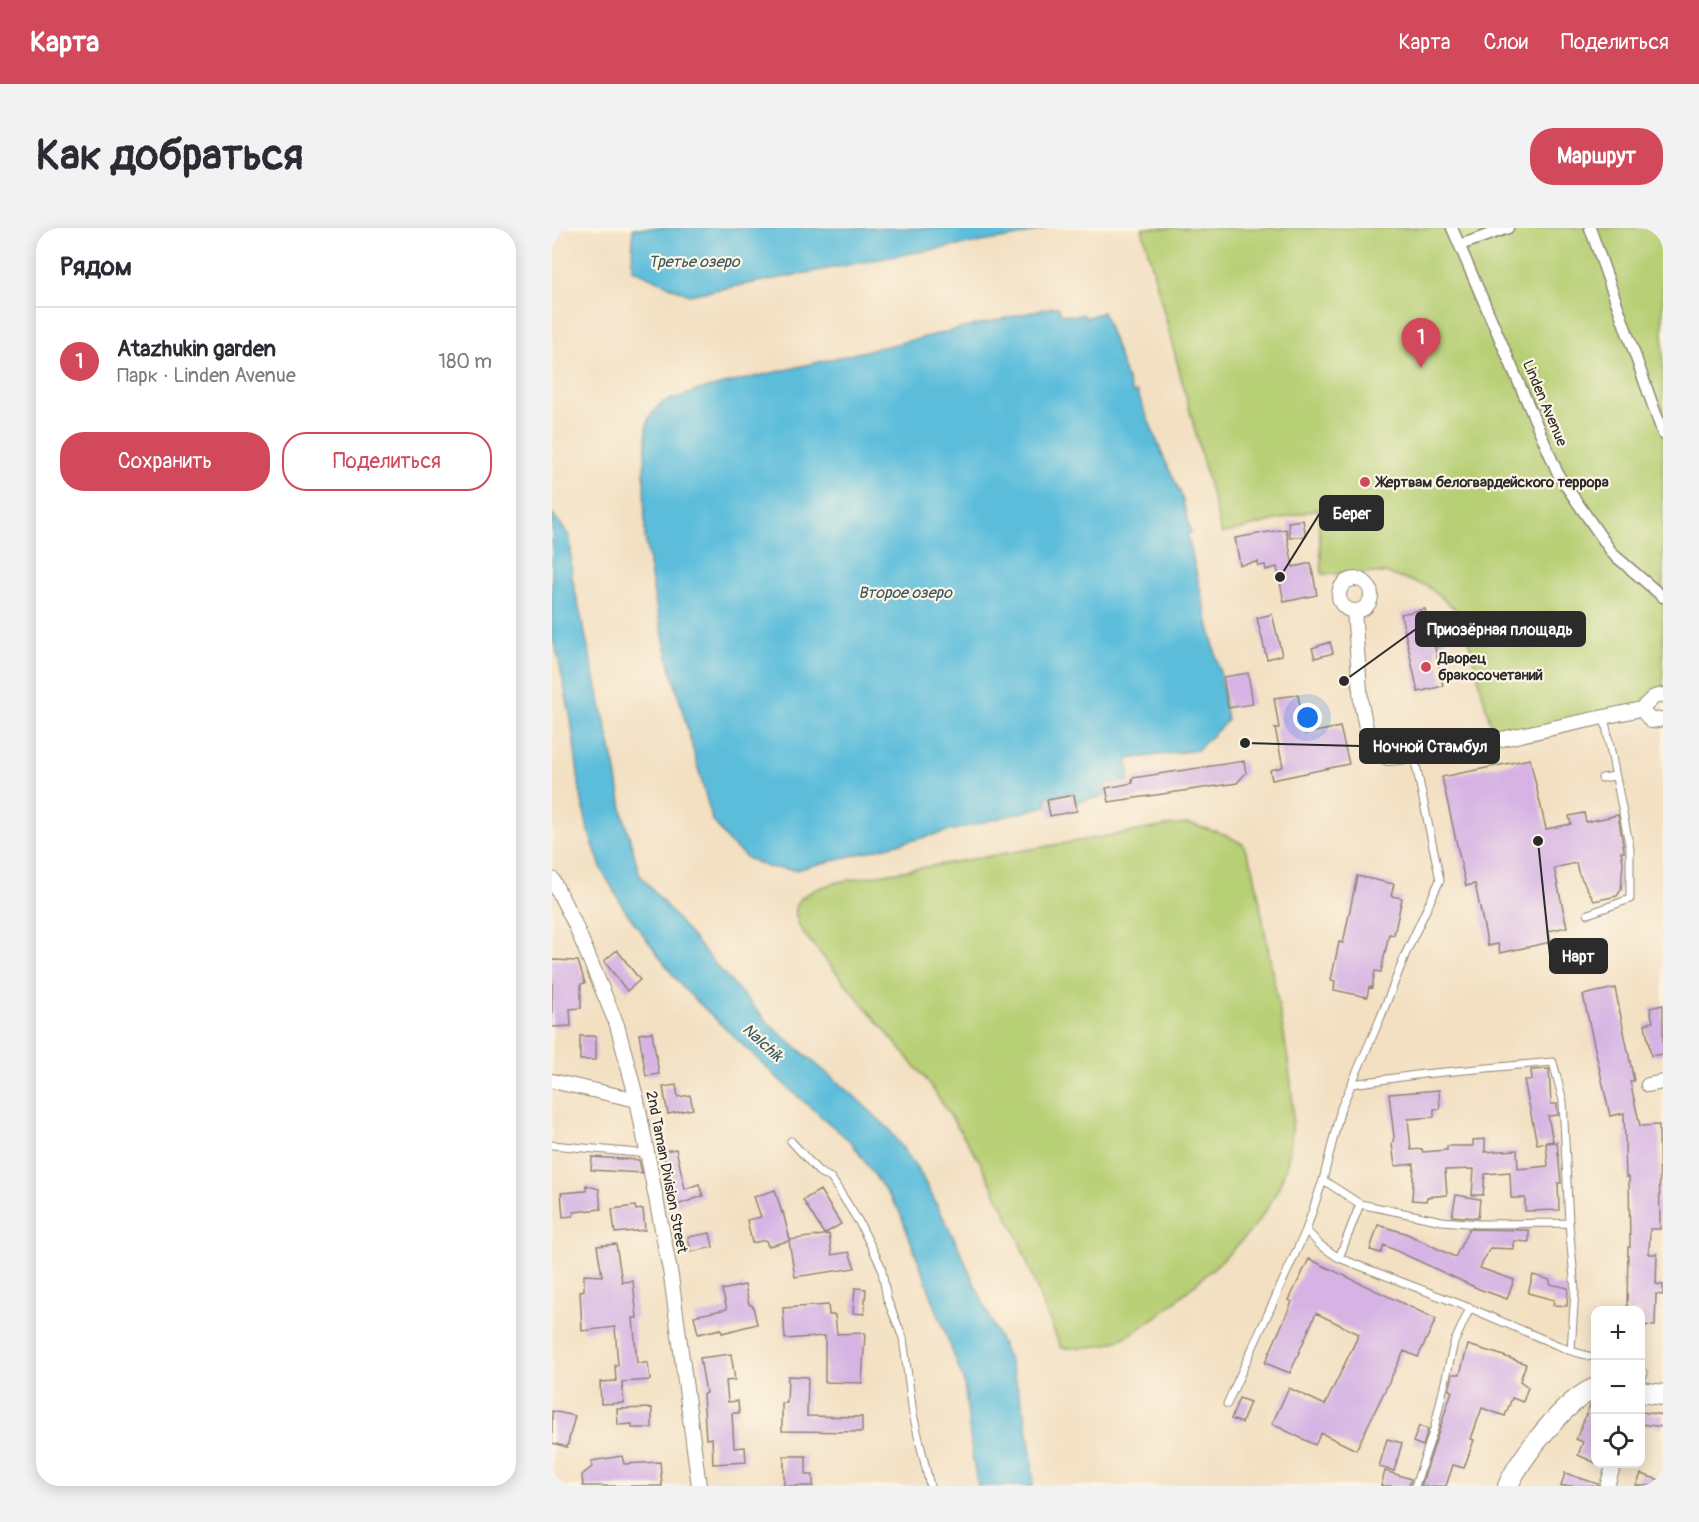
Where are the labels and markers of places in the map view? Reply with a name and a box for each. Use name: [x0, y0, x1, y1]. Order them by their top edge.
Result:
pin: 1: [1402, 318, 1440, 368]
place label: Жертвам белогвардейского террора: [1374, 473, 1609, 492]
marker: Жертвам белогвардейского террора: [1358, 475, 1372, 489]
callout: Берег: [1320, 496, 1383, 530]
callout: Приозёрная площадь: [1416, 612, 1585, 646]
place label: Дворец бракосочетаний: [1437, 649, 1543, 685]
marker: Дворец бракосочетаний: [1419, 660, 1433, 674]
callout: Ночной Стамбул: [1360, 729, 1499, 763]
callout: Нарт: [1550, 939, 1607, 973]

